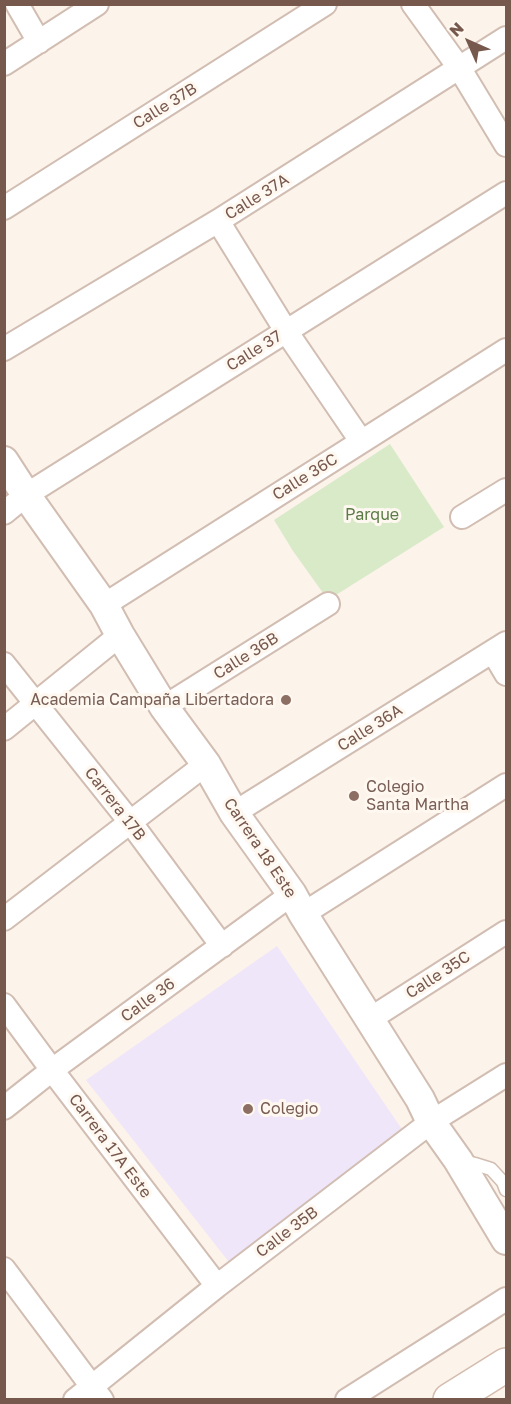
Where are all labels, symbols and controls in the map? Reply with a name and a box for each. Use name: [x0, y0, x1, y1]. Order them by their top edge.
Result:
north arrow: [439, 12, 499, 72]
text: N: [445, 18, 468, 41]
street label: Calle 37B: [129, 79, 201, 133]
street label: Calle 37A: [221, 170, 293, 224]
street label: Calle 37: [223, 327, 285, 375]
street label: Calle 36C: [269, 449, 341, 505]
park label: Parque: [345, 505, 399, 525]
street label: Calle 36B: [210, 629, 282, 683]
place label: Academia Campaña Libertadora: [30, 690, 274, 710]
marker: Academia Campaña Libertadora: [279, 693, 293, 707]
street label: Calle 36A: [334, 701, 406, 755]
street label: Carrera 17B: [80, 764, 150, 844]
place label: Colegio Santa Martha: [366, 777, 469, 815]
marker: Colegio Santa Martha: [347, 789, 361, 803]
street label: Carrera 18 Este: [220, 795, 300, 901]
street label: Calle 35C: [402, 947, 474, 1003]
street label: Calle 36: [117, 974, 179, 1026]
street label: Carrera 17A Este: [65, 1090, 155, 1202]
place label: Colegio: [260, 1099, 318, 1119]
marker: Colegio: [241, 1102, 255, 1116]
street label: Calle 35B: [252, 1202, 322, 1262]

